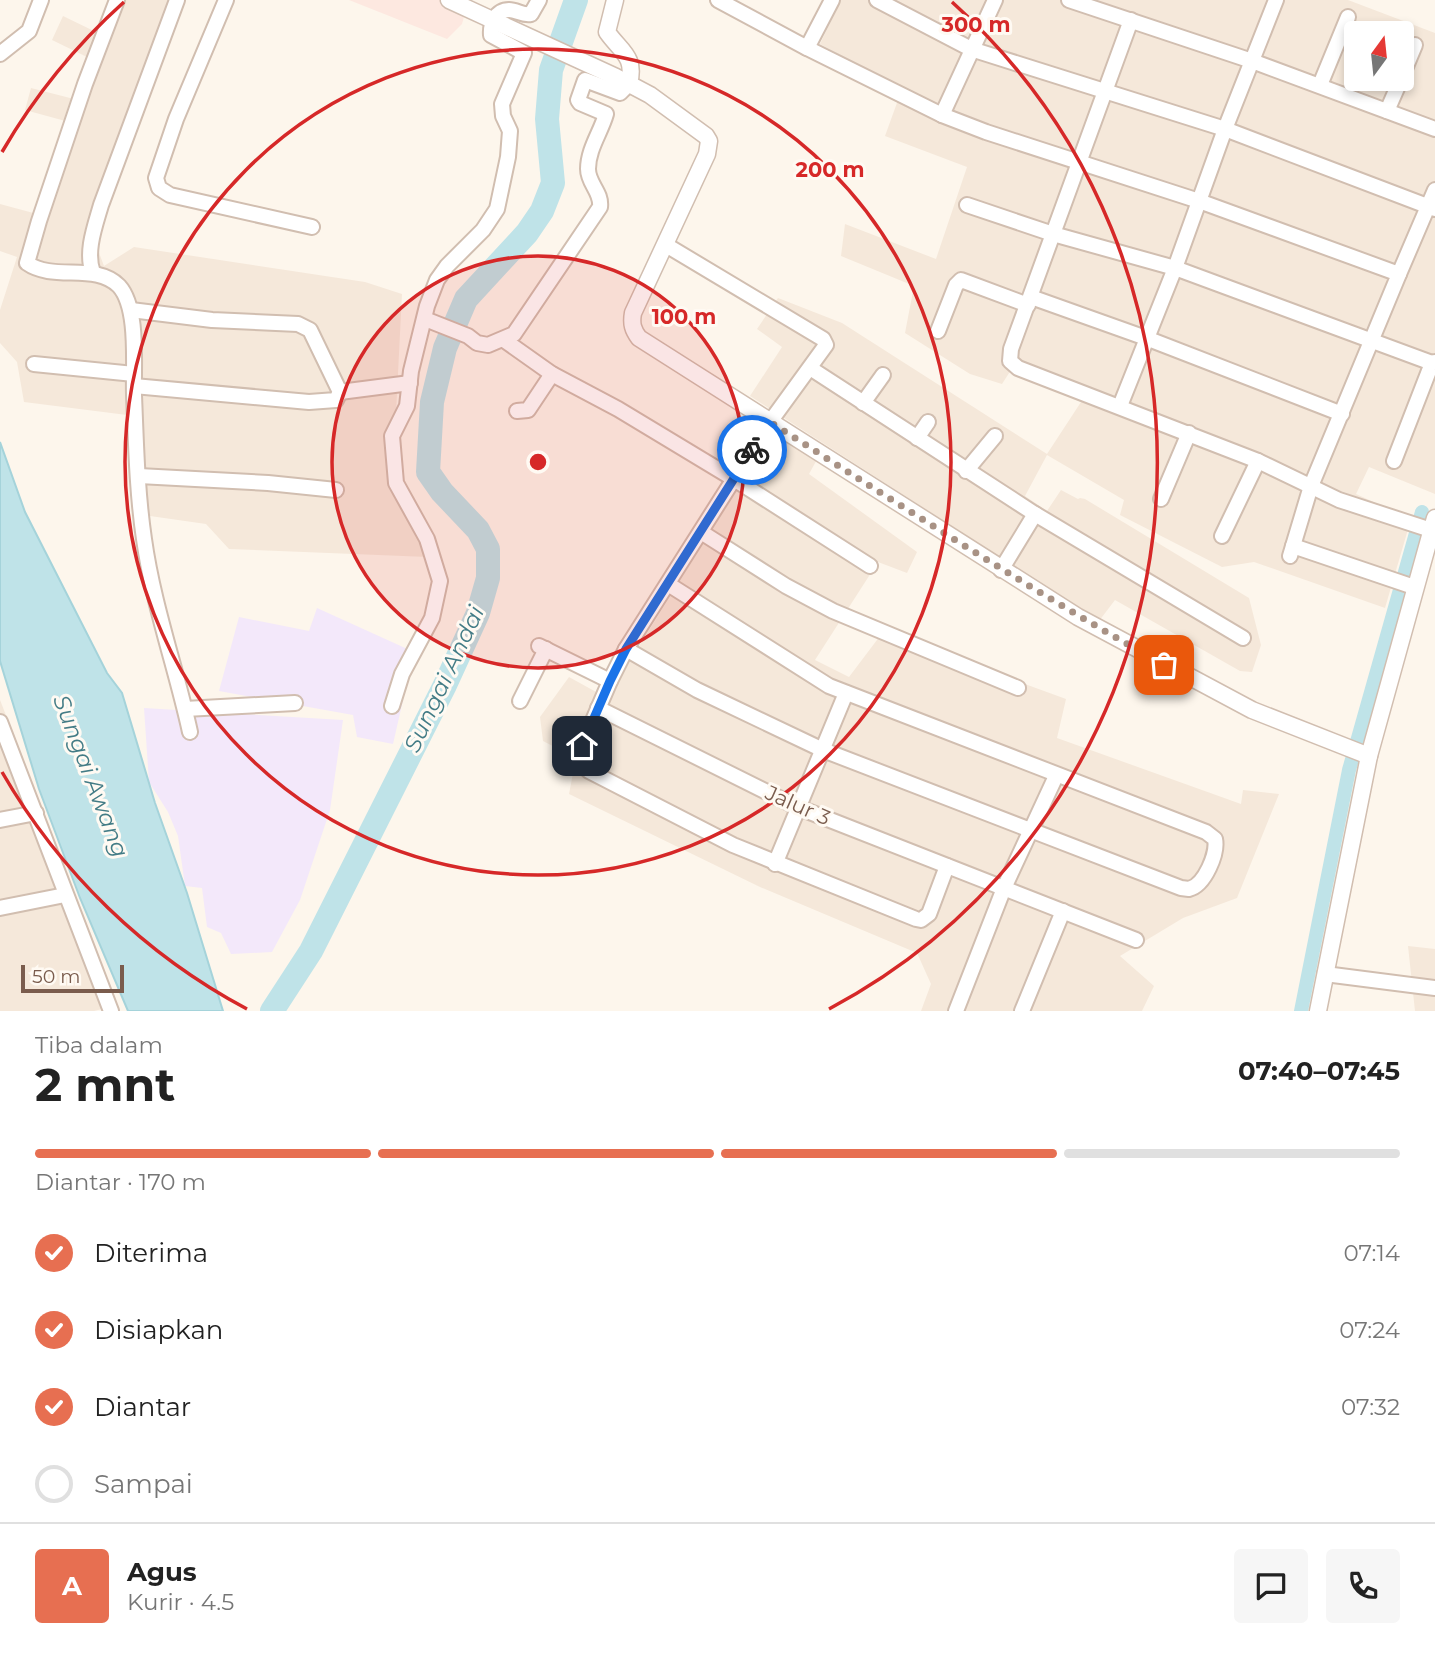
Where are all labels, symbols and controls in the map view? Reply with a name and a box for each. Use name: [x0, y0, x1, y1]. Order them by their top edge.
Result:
text: 300 m: [941, 12, 1010, 37]
north arrow: [1344, 21, 1414, 91]
map controls: [1344, 21, 1414, 91]
text: 200 m: [796, 157, 864, 182]
text: 100 m: [652, 304, 716, 329]
courier: [717, 415, 787, 485]
icon: bike: [733, 431, 771, 469]
centre of rings: [526, 450, 550, 474]
water label: Sungai Andai: [398, 601, 490, 757]
pin: [1134, 635, 1194, 695]
icon: bag: [1145, 646, 1183, 684]
water label: Sungai Awang: [47, 691, 135, 861]
pin: [552, 716, 612, 776]
icon: home: [563, 727, 601, 765]
street label: Jalur 3: [761, 779, 834, 830]
scale bar: [21, 962, 124, 994]
text: 50 m: [32, 965, 80, 988]
text: Tiba dalam: [35, 1031, 163, 1059]
text: 07:40–07:45: [1238, 1055, 1400, 1087]
text: 2 mnt: [35, 1056, 175, 1113]
text: Diantar · 170 m: [35, 1168, 206, 1196]
icon: check: [35, 1234, 73, 1272]
text: Diterima: [94, 1237, 208, 1269]
text: 07:14: [1343, 1239, 1400, 1267]
icon: check: [35, 1311, 73, 1349]
text: Disiapkan: [94, 1314, 223, 1346]
text: 07:24: [1339, 1316, 1400, 1344]
icon: check: [35, 1388, 73, 1426]
text: Diantar: [94, 1391, 191, 1423]
text: 07:32: [1341, 1393, 1400, 1421]
text: Sampai: [94, 1468, 193, 1500]
button: chat: [1234, 1549, 1308, 1623]
button: phone: [1326, 1549, 1400, 1623]
text: Agus: [127, 1556, 197, 1588]
text: A: [62, 1570, 82, 1602]
text: Kurir · 4.5: [127, 1588, 234, 1616]

